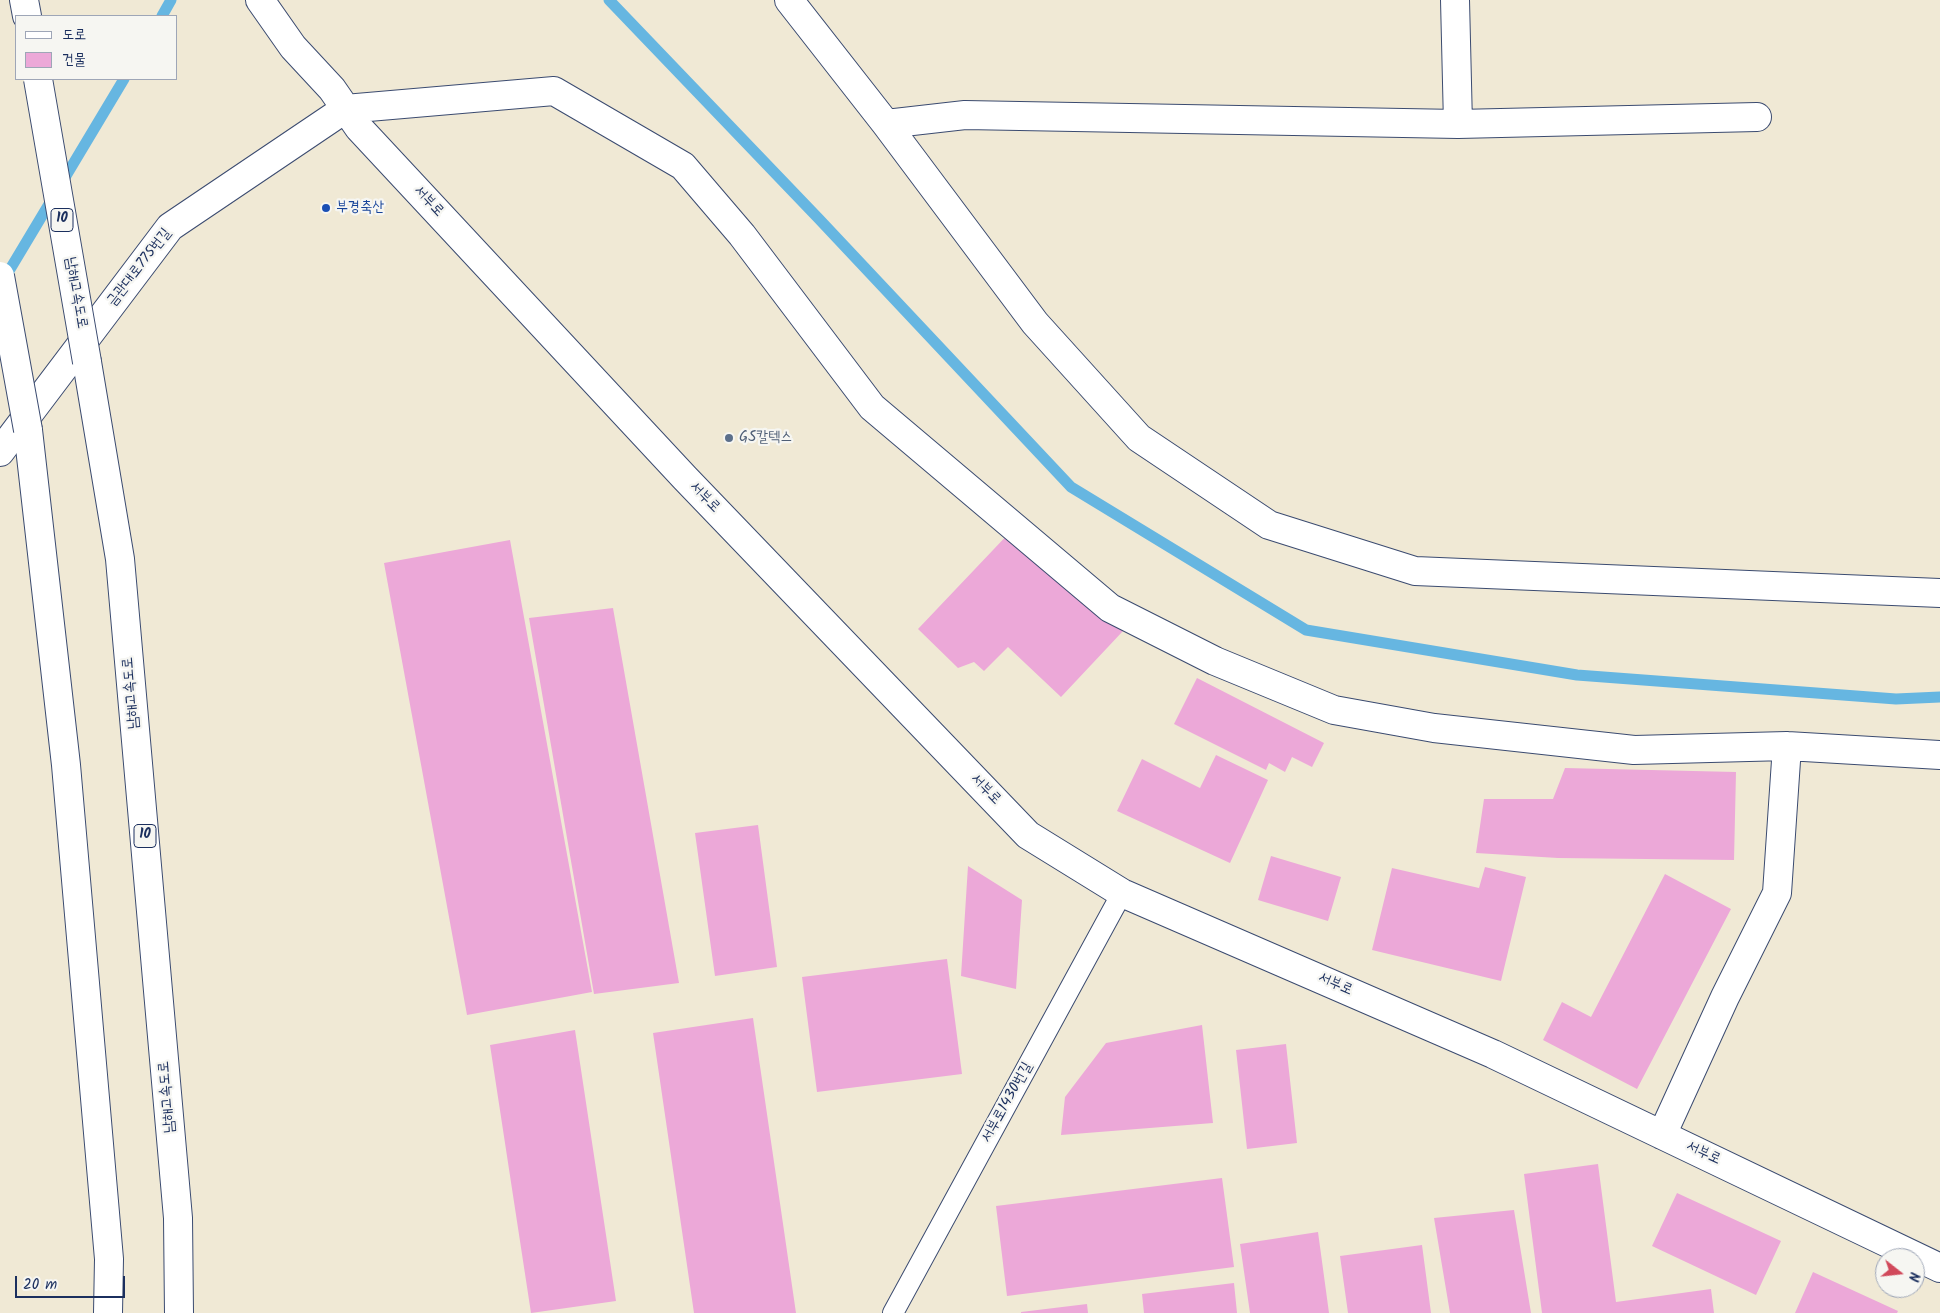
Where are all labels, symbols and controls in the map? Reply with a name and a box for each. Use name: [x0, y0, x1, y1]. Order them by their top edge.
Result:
legend: [15, 15, 178, 80]
text: 도로: [62, 23, 86, 47]
text: 건물: [62, 48, 86, 72]
street label: 서부로: [409, 183, 447, 221]
place label: 부경축산: [336, 199, 384, 217]
marker: 부경축산: [320, 202, 332, 214]
road number: 10: [51, 208, 73, 232]
street label: 금관대로775번길: [104, 225, 176, 311]
street label: 남해고속도로: [60, 256, 90, 330]
place label: GS칼텍스: [739, 429, 792, 447]
marker: GS칼텍스: [723, 432, 735, 444]
street label: 서부로: [685, 479, 723, 517]
street label: 남해고속도로: [120, 656, 144, 730]
street label: 서부로: [966, 771, 1004, 809]
road number: 10: [134, 824, 156, 848]
street label: 서부로: [1315, 969, 1355, 1001]
street label: 남해고속도로: [156, 1060, 180, 1134]
street label: 서부로1430번길: [978, 1060, 1038, 1146]
street label: 서부로: [1683, 1138, 1723, 1170]
north arrow: [1875, 1248, 1925, 1298]
scale bar: [18, 1266, 128, 1298]
text: N: [1902, 1270, 1925, 1284]
text: 20 m: [23, 1273, 57, 1297]

